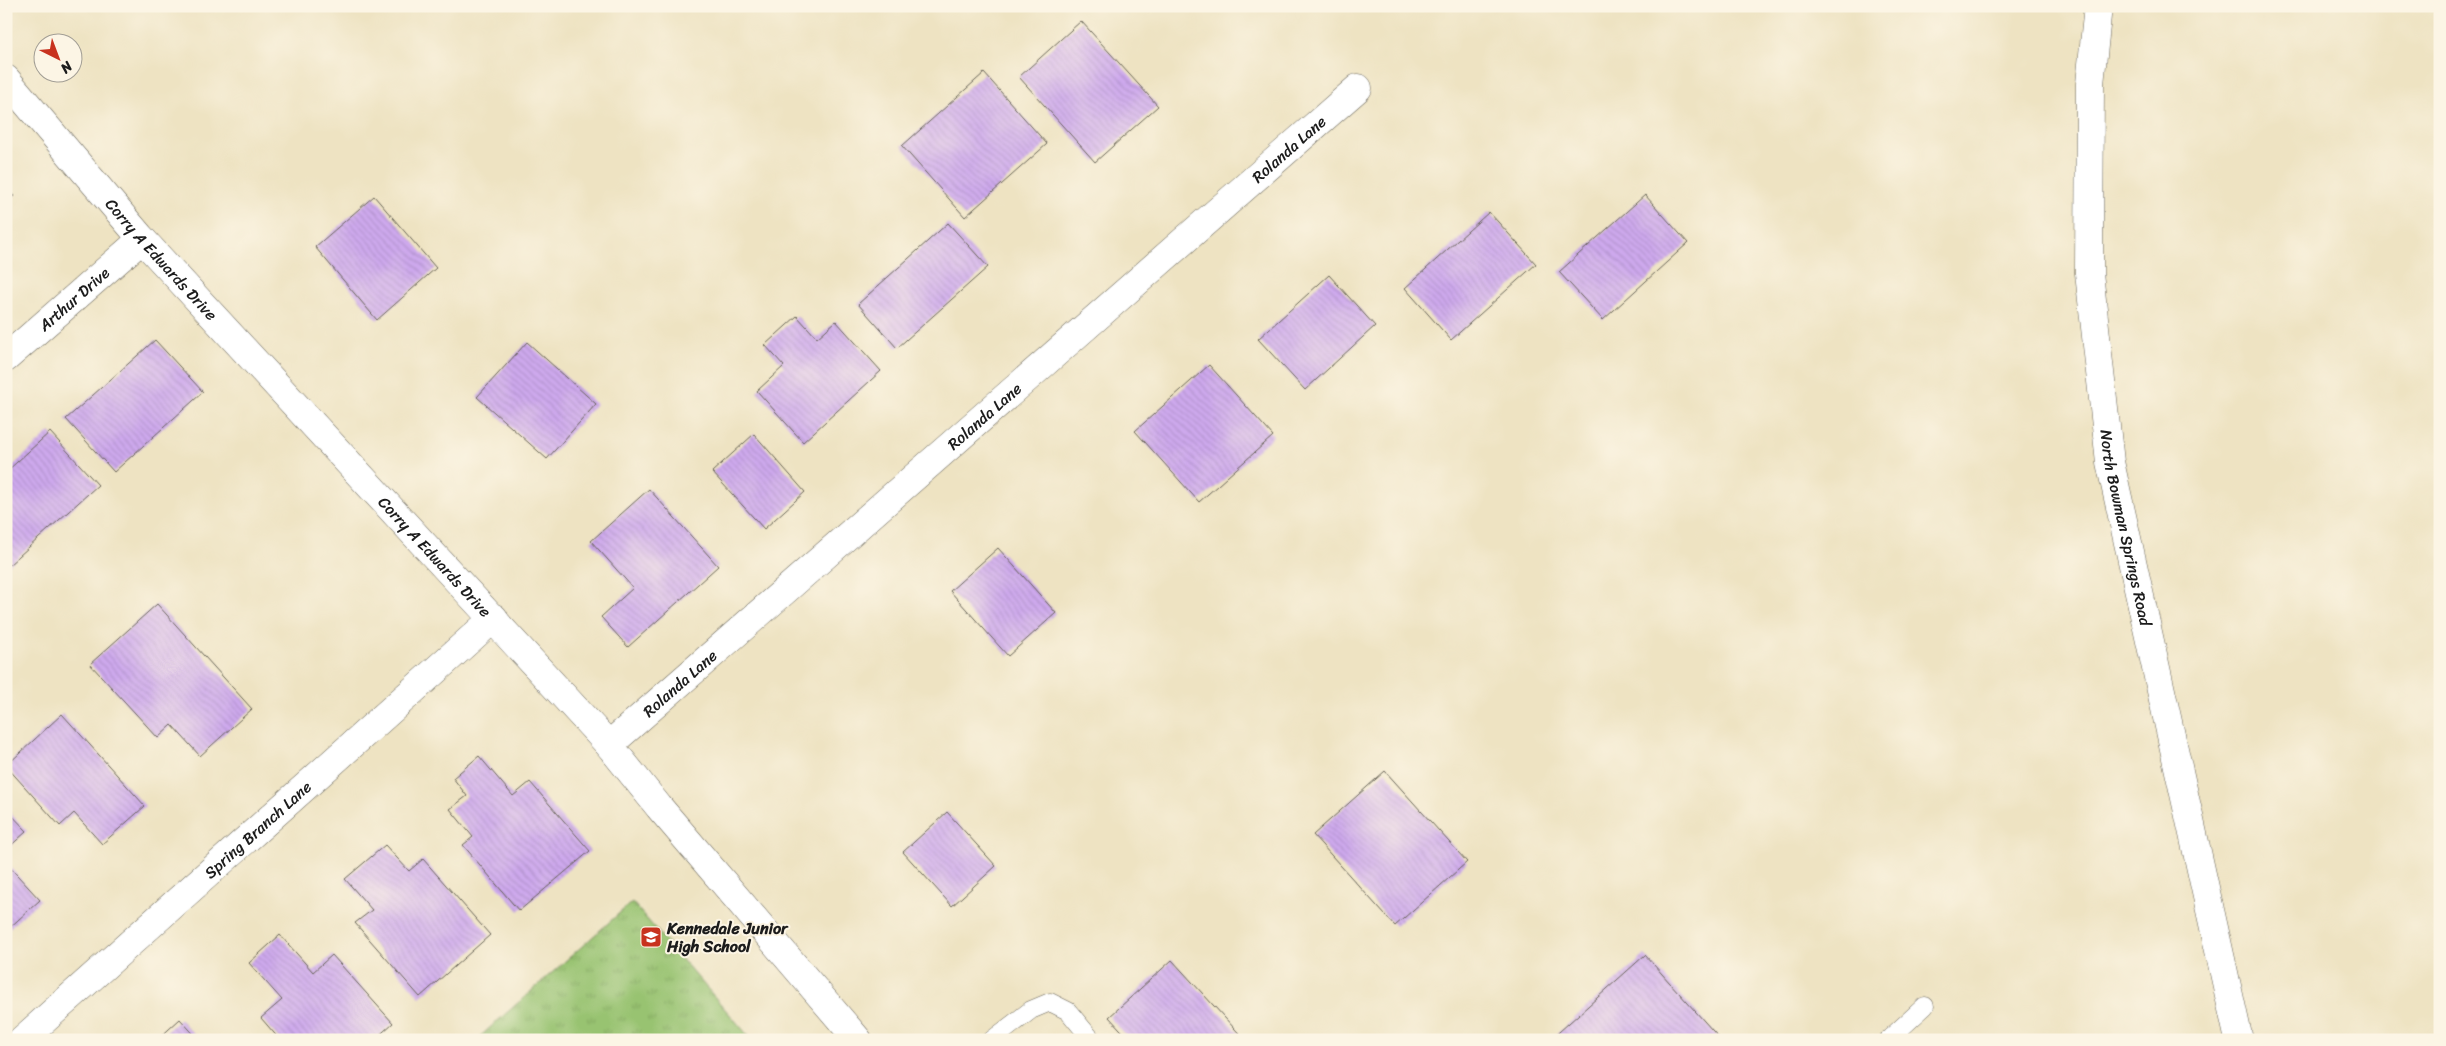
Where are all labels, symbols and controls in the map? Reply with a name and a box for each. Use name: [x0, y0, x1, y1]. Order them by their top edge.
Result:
north arrow: [32, 32, 82, 82]
text: N: [54, 54, 79, 80]
street label: Rolanda Lane: [1244, 108, 1333, 190]
street label: Corry A Edwards Drive: [98, 191, 225, 327]
street label: Arthur Drive: [31, 259, 116, 339]
street label: Rolanda Lane: [940, 375, 1028, 457]
street label: North Bowman Springs Road: [2092, 428, 2161, 630]
street label: Corry A Edwards Drive: [371, 489, 499, 624]
street label: Rolanda Lane: [635, 642, 724, 724]
street label: Spring Branch Lane: [197, 773, 318, 886]
place label: Kennedale Junior High School: [666, 914, 789, 961]
school or university icon: Kennedale Junior High School: [639, 925, 663, 949]

